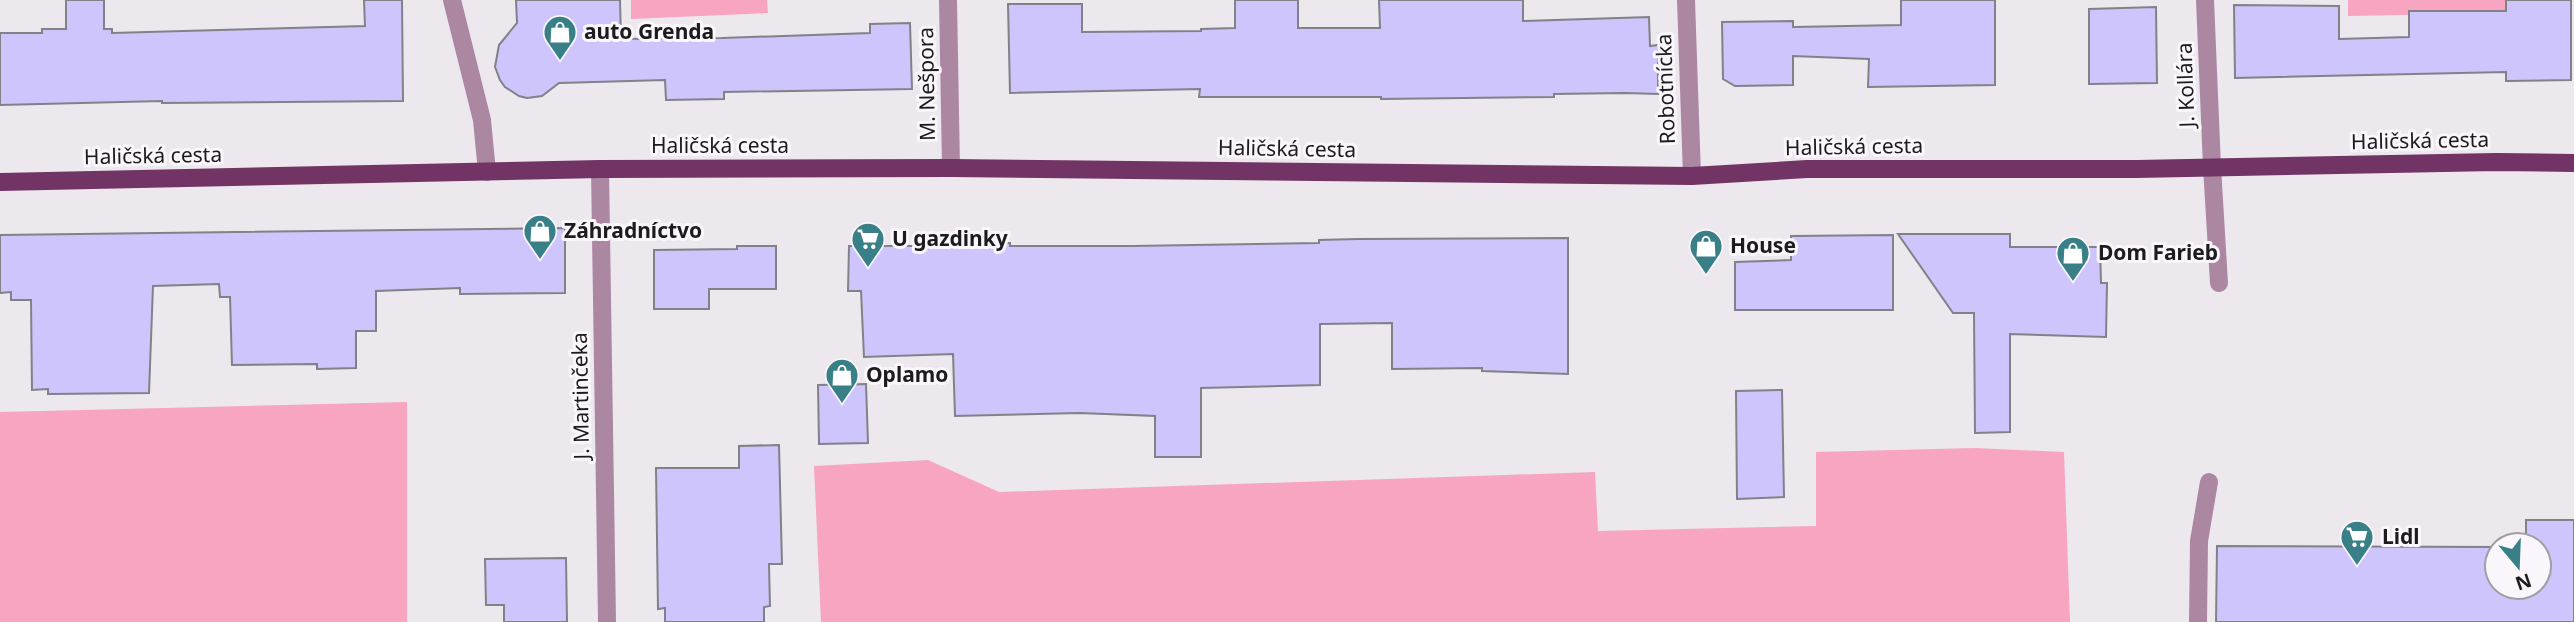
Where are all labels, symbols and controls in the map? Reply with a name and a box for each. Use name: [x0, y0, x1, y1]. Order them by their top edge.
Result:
shop icon: auto Grenda: [541, 13, 579, 62]
place label: auto Grenda: [584, 17, 714, 45]
street label: M. Nešpora: [911, 27, 941, 141]
street label: Robotnícka: [1649, 33, 1681, 145]
street label: J. Kollára: [2170, 42, 2201, 130]
street label: Haličská cesta: [2351, 125, 2489, 155]
street label: Haličská cesta: [651, 131, 789, 159]
street label: Haličská cesta: [1785, 131, 1923, 161]
street label: Haličská cesta: [1218, 133, 1356, 163]
street label: Haličská cesta: [84, 140, 222, 170]
shop icon: Záhradníctvo: [521, 212, 559, 261]
place label: Záhradníctvo: [564, 216, 702, 244]
supermarket icon: U gazdinky: [849, 220, 887, 269]
place label: U gazdinky: [892, 224, 1008, 252]
shop icon: House: [1687, 227, 1725, 276]
place label: House: [1730, 231, 1796, 259]
shop icon: Dom Farieb: [2054, 234, 2092, 283]
place label: Dom Farieb: [2098, 238, 2218, 266]
street label: J. Martinčeka: [565, 332, 595, 462]
shop icon: Oplamo: [823, 356, 861, 405]
place label: Oplamo: [866, 360, 948, 388]
supermarket icon: Lidl: [2338, 518, 2376, 567]
place label: Lidl: [2382, 522, 2420, 550]
north arrow: [2483, 531, 2553, 601]
text: N: [2512, 567, 2535, 597]

